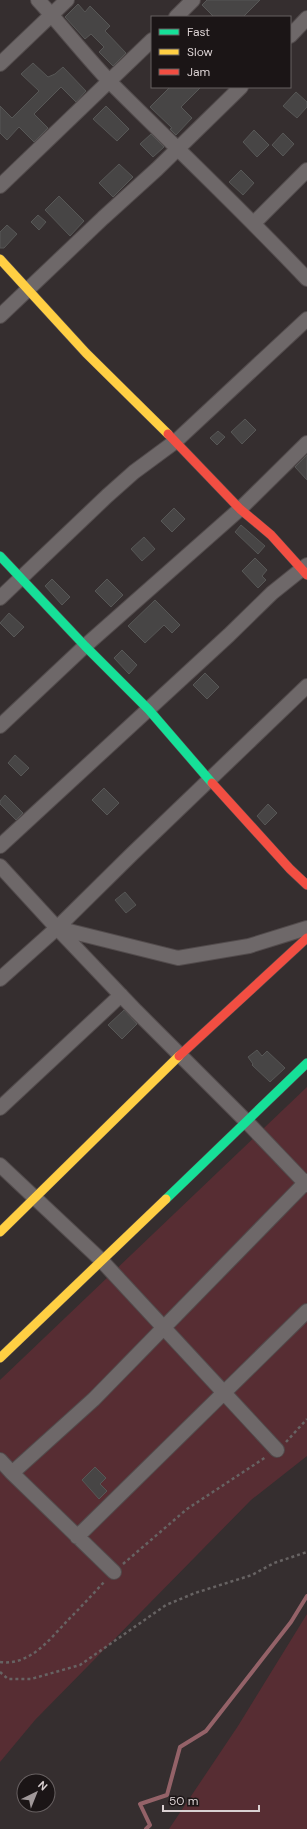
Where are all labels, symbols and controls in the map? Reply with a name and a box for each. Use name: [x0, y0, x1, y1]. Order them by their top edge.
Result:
legend: [151, 16, 291, 88]
text: Fast: [187, 24, 210, 40]
text: Slow: [187, 44, 213, 60]
text: Jam: [187, 64, 210, 80]
north arrow: [16, 1773, 56, 1813]
text: N: [35, 1778, 51, 1794]
scale bar: [163, 1787, 259, 1813]
text: 50 m: [169, 1793, 198, 1809]

